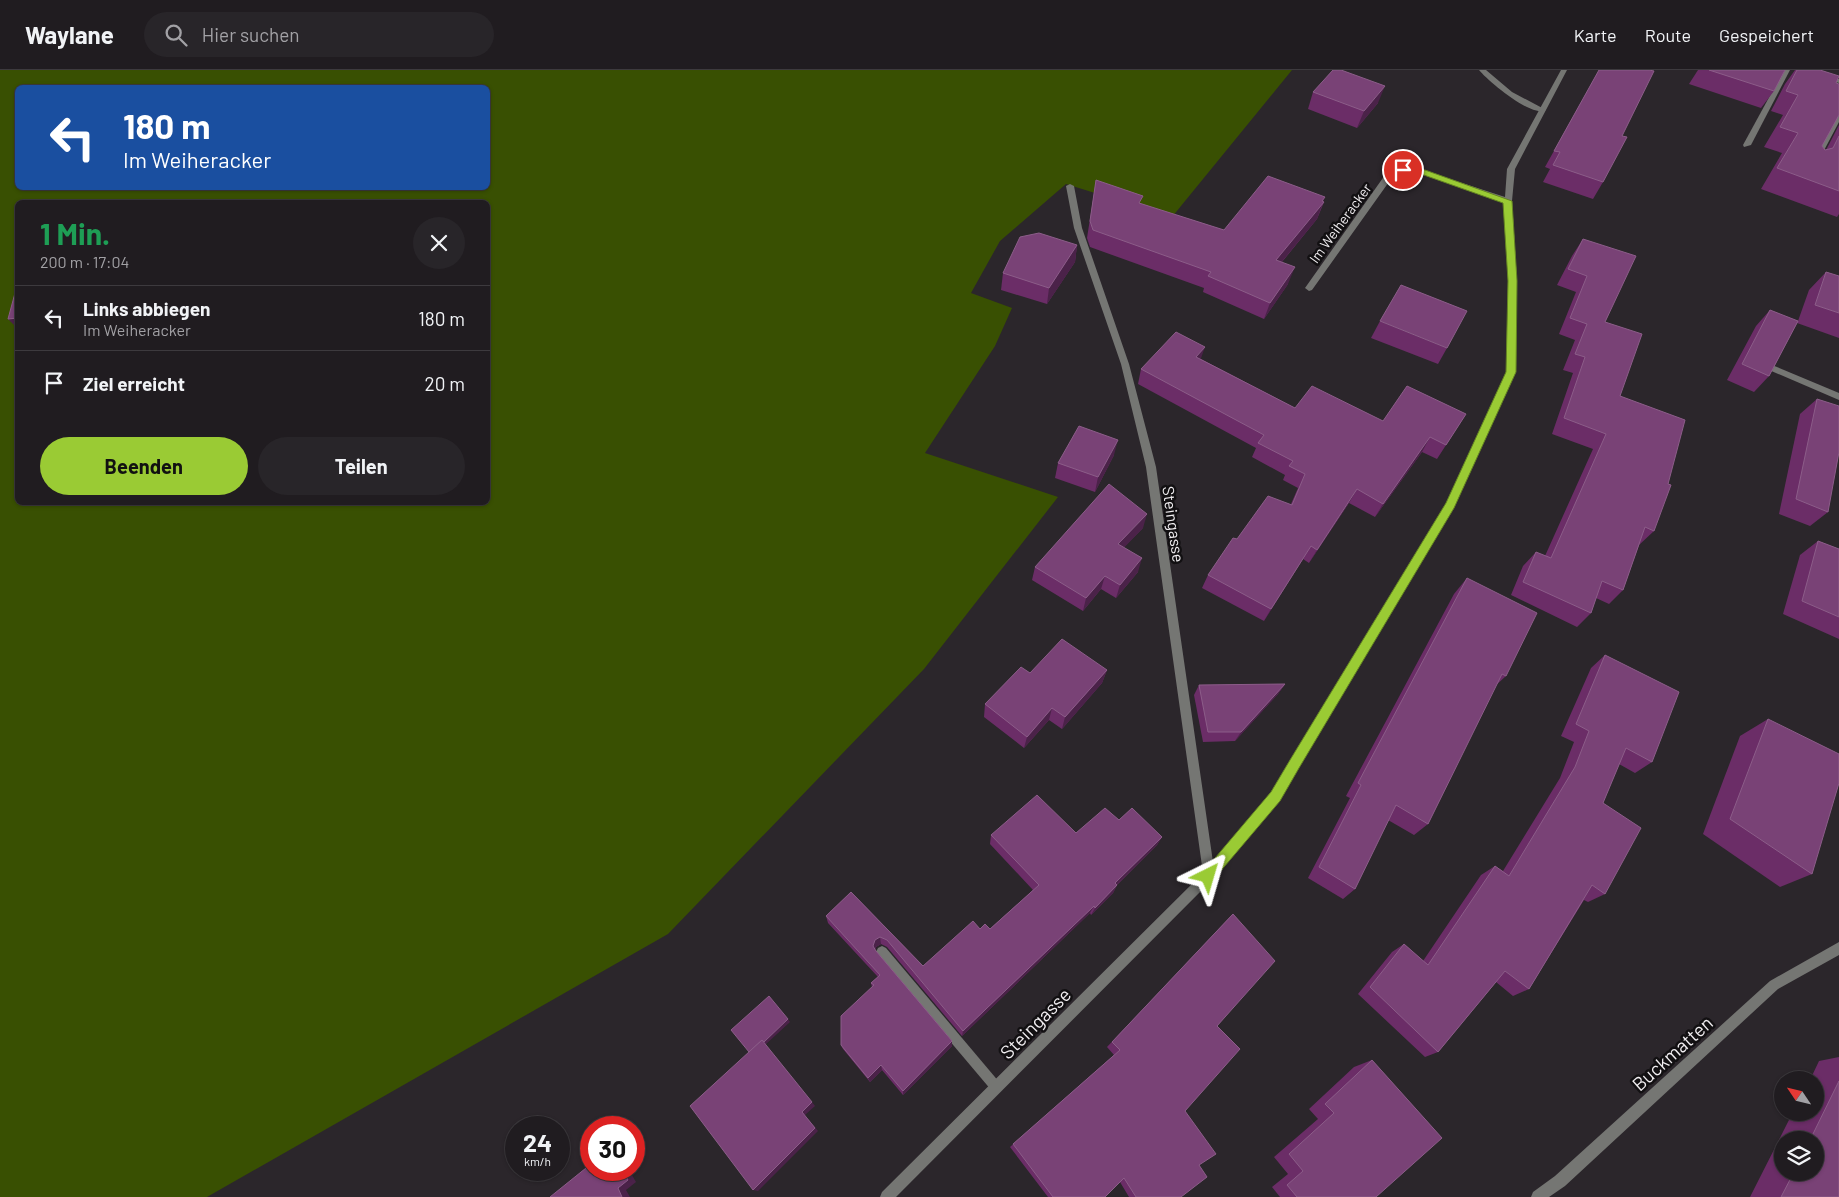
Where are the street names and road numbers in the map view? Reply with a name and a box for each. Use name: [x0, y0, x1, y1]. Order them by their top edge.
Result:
street label: Im Weiheracker: [1305, 180, 1375, 266]
street label: Steingasse: [1159, 485, 1189, 563]
street label: Steingasse: [995, 983, 1075, 1063]
street label: Buckmatten: [1627, 1011, 1717, 1095]

